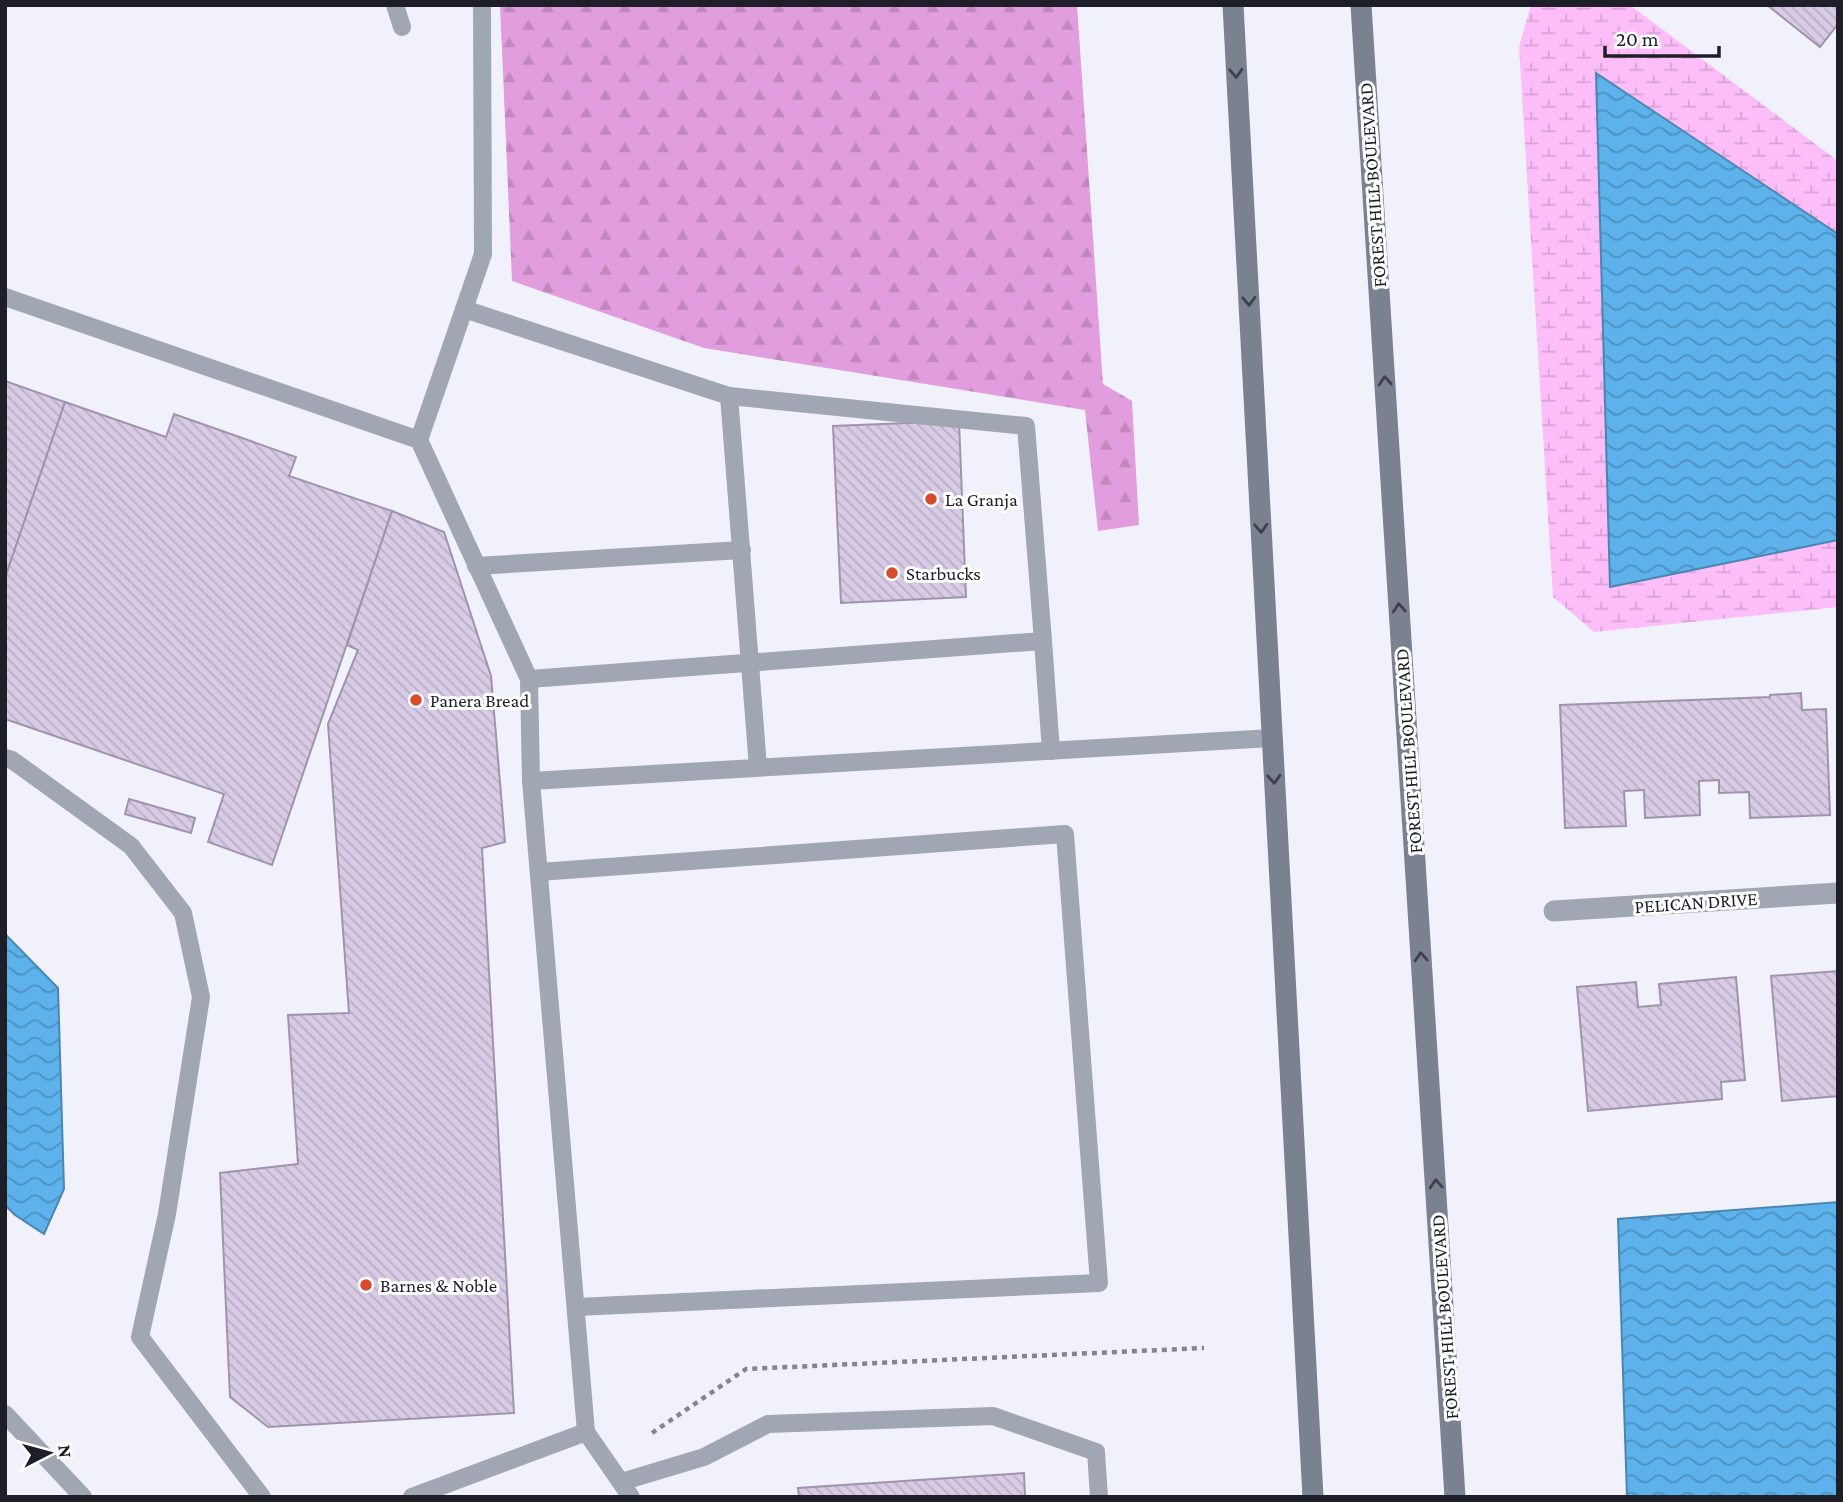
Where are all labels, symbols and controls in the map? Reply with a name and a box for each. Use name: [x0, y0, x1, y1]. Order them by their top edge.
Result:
scale bar: [1605, 14, 1719, 58]
text: 20 m: [1616, 27, 1659, 51]
one-way arrow: [1229, 68, 1244, 79]
street label: FOREST HILL BOULEVARD: [1355, 82, 1390, 288]
one-way arrow: [1241, 295, 1256, 306]
one-way arrow: [1378, 375, 1393, 386]
place label: La Granja: [945, 489, 1018, 511]
marker: La Granja: [923, 491, 939, 507]
one-way arrow: [1253, 523, 1268, 534]
place label: Starbucks: [906, 563, 981, 584]
marker: Starbucks: [884, 565, 900, 581]
one-way arrow: [1392, 602, 1407, 613]
street label: FOREST HILL BOULEVARD: [1391, 648, 1426, 854]
place label: Panera Bread: [430, 690, 529, 711]
marker: Panera Bread: [408, 692, 424, 708]
one-way arrow: [1267, 774, 1282, 785]
street label: PELICAN DRIVE: [1634, 888, 1758, 917]
one-way arrow: [1414, 951, 1429, 962]
one-way arrow: [1428, 1178, 1443, 1189]
street label: FOREST HILL BOULEVARD: [1427, 1214, 1462, 1420]
place label: Barnes & Noble: [380, 1275, 497, 1296]
marker: Barnes & Noble: [358, 1277, 374, 1293]
north arrow: [14, 1418, 84, 1488]
text: N: [54, 1444, 77, 1459]

